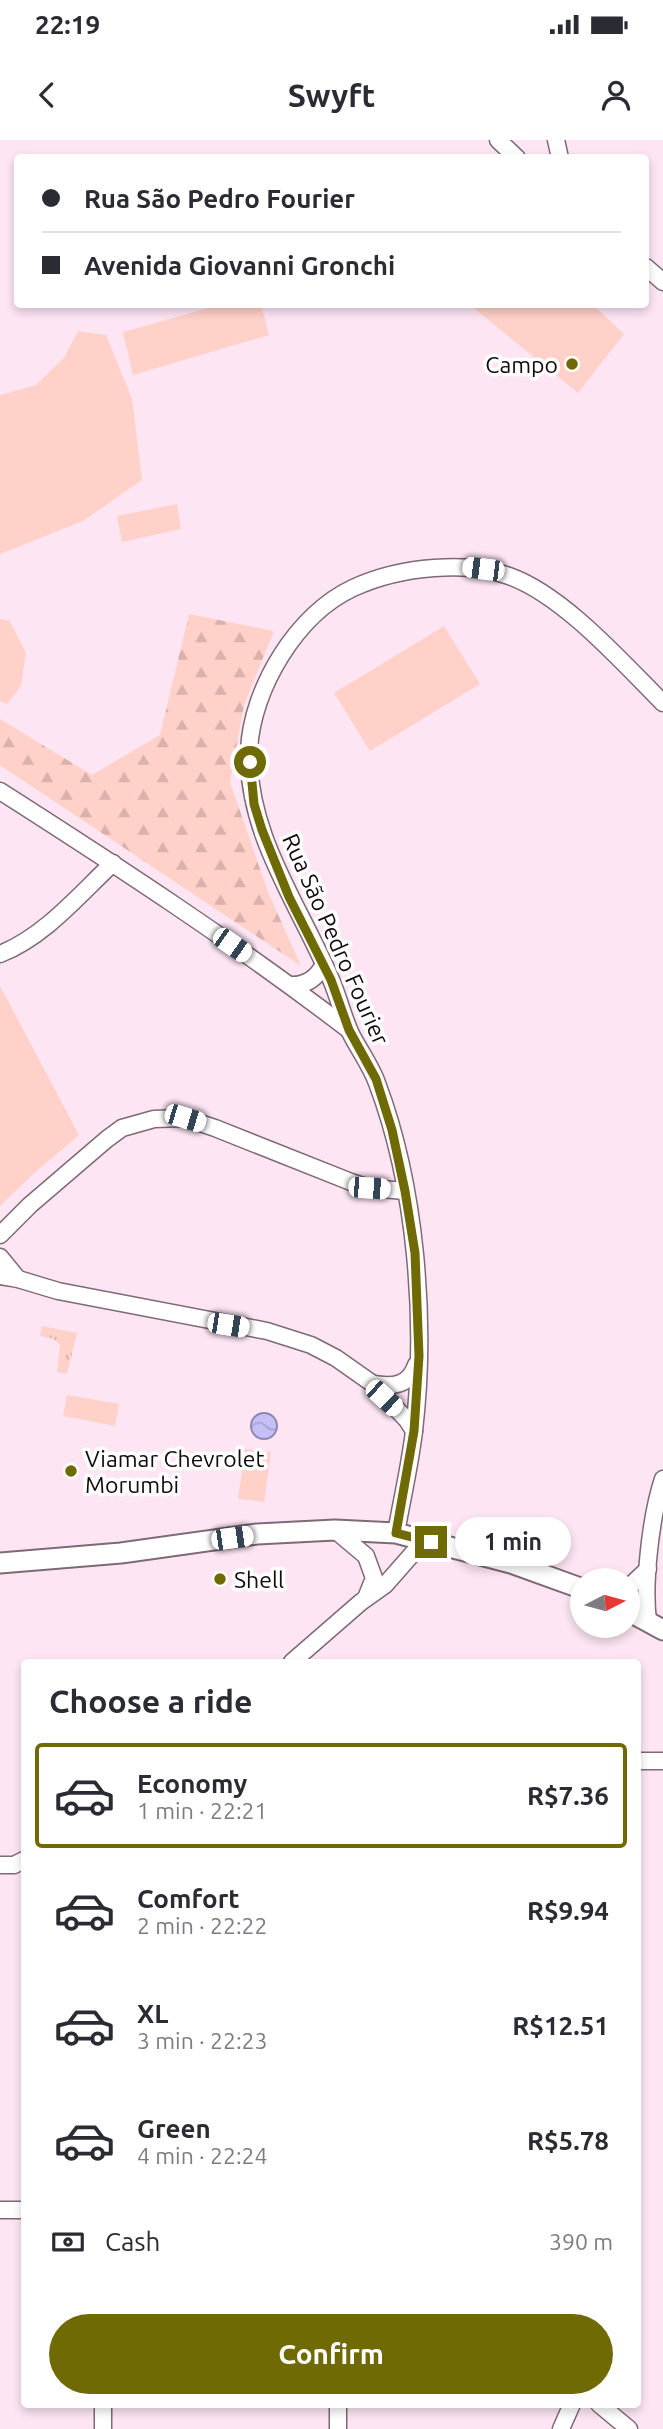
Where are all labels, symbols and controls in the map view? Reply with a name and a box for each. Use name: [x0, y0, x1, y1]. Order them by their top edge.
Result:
text: 22:19: [35, 10, 100, 39]
icon: back: [28, 76, 66, 114]
icon: person: [597, 76, 635, 114]
text: Swyft: [288, 77, 375, 113]
text: Rua São Pedro Fourier: [84, 184, 355, 213]
text: Avenida Giovanni Gronchi: [84, 251, 395, 280]
place label: Campo: [485, 352, 558, 377]
marker: Campo: [564, 356, 580, 372]
car: [461, 556, 506, 582]
route start: [234, 746, 266, 778]
street label: Rua São Pedro Fourier: [278, 830, 394, 1049]
car: [209, 924, 256, 966]
car: [162, 1102, 209, 1134]
car: [348, 1176, 391, 1200]
car: [206, 1311, 251, 1339]
car: [362, 1376, 407, 1420]
place label: Viamar Chevrolet Morumbi: [85, 1446, 264, 1497]
marker: Viamar Chevrolet Morumbi: [63, 1463, 79, 1479]
callout: 1 min: [456, 1518, 571, 1566]
car: [210, 1525, 255, 1551]
route end: [415, 1526, 447, 1558]
text: 1 min: [484, 1529, 542, 1554]
place label: Shell: [234, 1567, 284, 1592]
north arrow: [570, 1568, 640, 1638]
map controls: [570, 1568, 640, 1638]
marker: Shell: [212, 1571, 228, 1587]
text: Choose a ride: [49, 1683, 252, 1719]
icon: car: [53, 1764, 116, 1827]
text: Economy: [137, 1769, 247, 1798]
text: R$7.36: [527, 1781, 609, 1810]
text: 1 min · 22:21: [137, 1798, 268, 1823]
icon: car: [53, 1879, 116, 1942]
text: Comfort: [137, 1884, 240, 1913]
text: R$9.94: [527, 1896, 609, 1925]
text: 2 min · 22:22: [137, 1913, 268, 1938]
icon: car: [53, 1994, 116, 2057]
text: XL: [137, 1999, 168, 2028]
text: R$12.51: [512, 2011, 609, 2040]
text: 3 min · 22:23: [137, 2028, 268, 2053]
icon: car: [53, 2109, 116, 2172]
text: Green: [137, 2114, 211, 2143]
text: R$5.78: [527, 2126, 609, 2155]
text: 4 min · 22:24: [137, 2143, 268, 2168]
icon: cash: [49, 2223, 87, 2261]
text: Cash: [105, 2227, 160, 2256]
text: 390 m: [549, 2229, 613, 2254]
button: Confirm: [49, 2314, 613, 2394]

